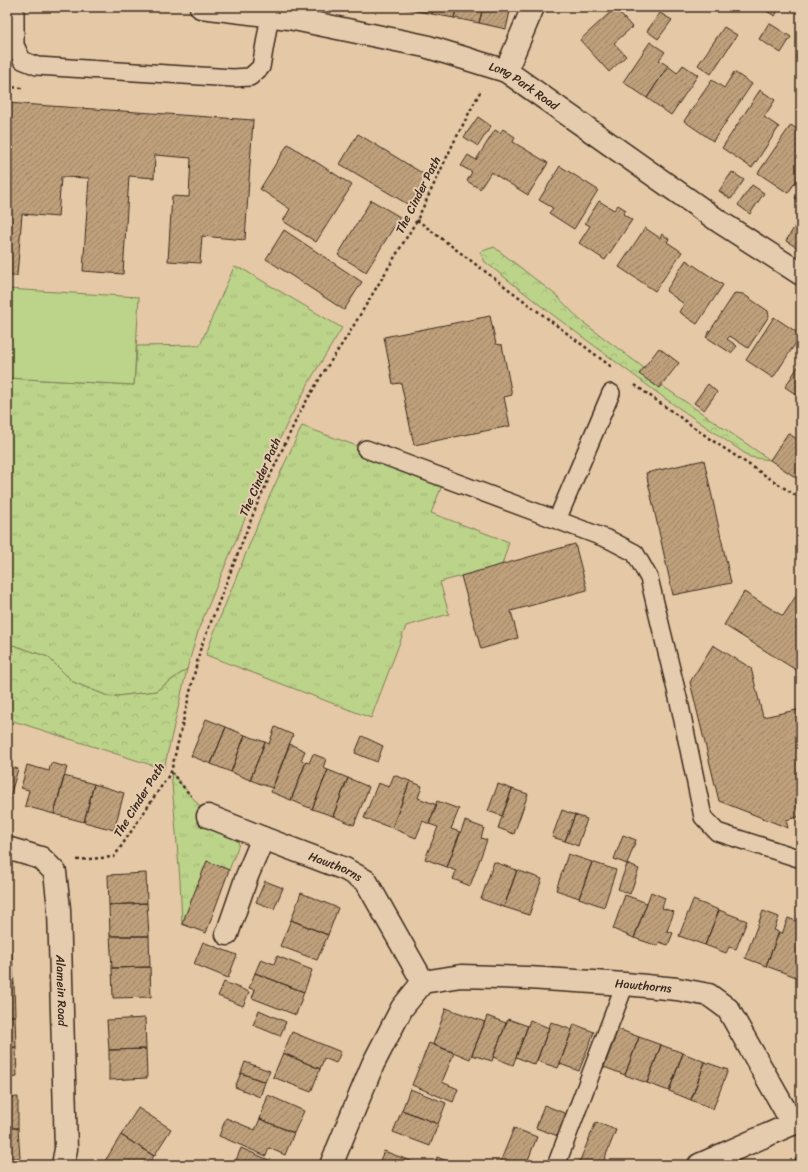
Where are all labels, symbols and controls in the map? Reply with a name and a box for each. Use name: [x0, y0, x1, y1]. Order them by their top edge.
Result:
street label: Long Park Road: [486, 55, 564, 117]
street label: The Cinder Path: [389, 152, 447, 238]
street label: The Cinder Path: [233, 434, 287, 520]
street label: The Cinder Path: [107, 758, 171, 842]
street label: Hawthorns: [305, 845, 367, 888]
street label: Alamein Road: [49, 953, 73, 1028]
street label: Hawthorns: [614, 972, 673, 999]

